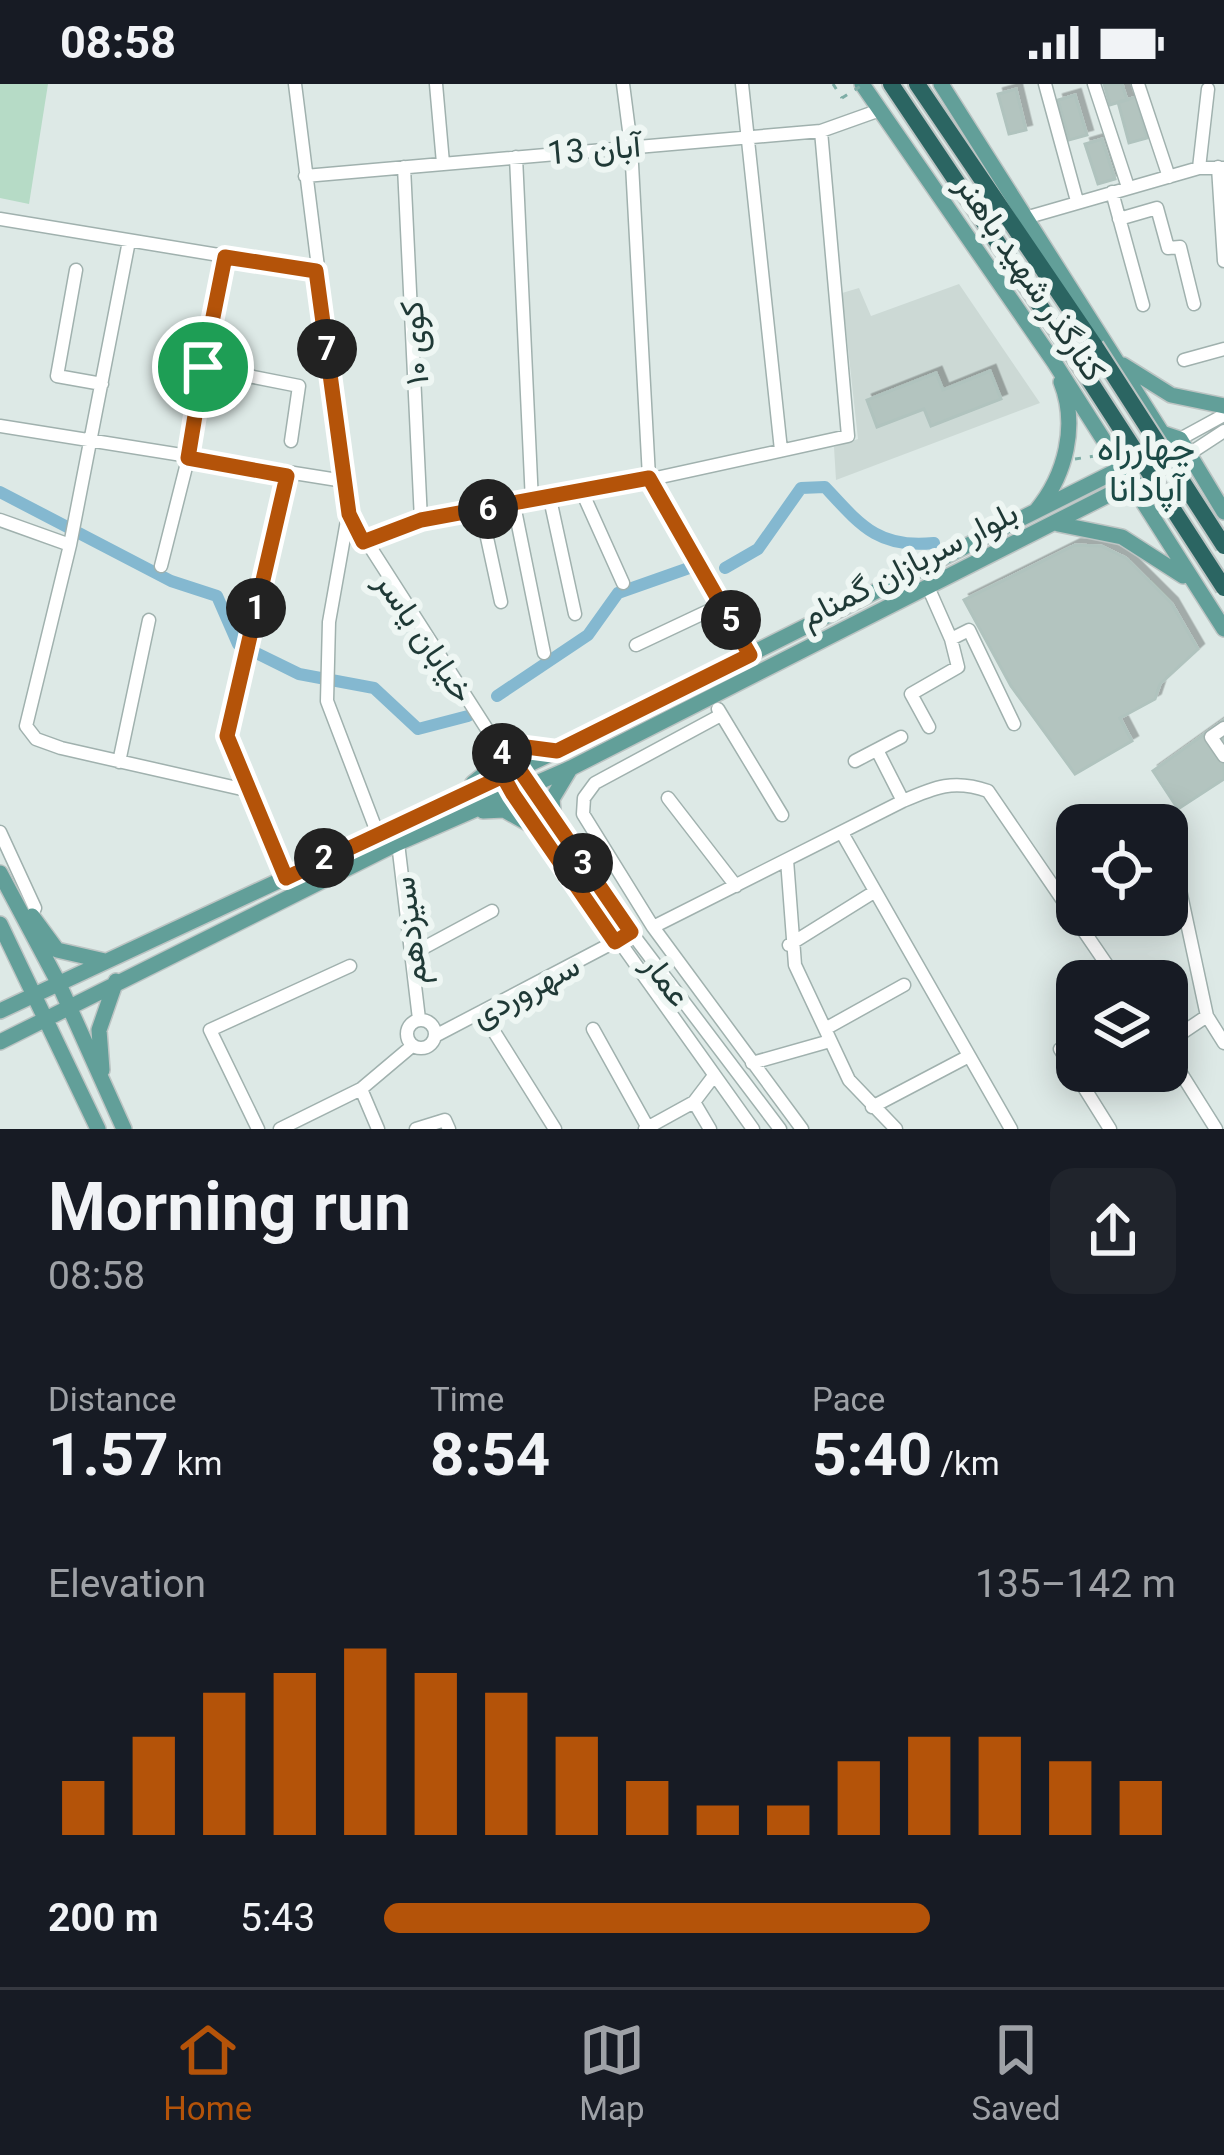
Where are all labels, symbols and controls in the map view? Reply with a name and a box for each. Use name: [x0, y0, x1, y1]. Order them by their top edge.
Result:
text: 08:58: [60, 16, 176, 69]
street label: 13 آبان: [546, 125, 645, 173]
street label: کنارگذر شهید باهنر: [946, 167, 1114, 389]
street label: کوی ۱۰: [392, 300, 437, 386]
pin: [152, 316, 254, 418]
pin: 7: [297, 319, 357, 379]
text: 7: [318, 329, 336, 368]
icon: arrive: [170, 334, 236, 400]
district label: چهارراه آپادانا: [1097, 427, 1195, 513]
pin: 6: [458, 479, 518, 539]
text: 6: [479, 489, 497, 528]
street label: بلوار سربازان گمنام: [794, 492, 1025, 637]
street label: خیابان یاسر: [366, 563, 483, 710]
pin: 1: [226, 578, 286, 638]
text: 1: [247, 588, 265, 627]
pin: 5: [701, 590, 761, 650]
text: 5: [722, 600, 740, 639]
pin: 4: [472, 723, 532, 783]
text: 4: [493, 733, 511, 772]
map controls: [1056, 804, 1188, 1092]
button: locate: [1056, 804, 1188, 936]
pin: 2: [294, 828, 354, 888]
pin: 3: [553, 833, 613, 893]
text: 2: [315, 838, 333, 877]
text: 3: [574, 843, 592, 882]
street label: سیزدهم: [383, 874, 437, 987]
street label: سهروردی: [464, 945, 586, 1036]
street label: عمار: [633, 945, 699, 1015]
button: layers: [1056, 960, 1188, 1092]
button: share: [1050, 1168, 1176, 1294]
text: Morning run: [48, 1169, 411, 1246]
text: 08:58: [48, 1253, 145, 1299]
text: Distance: [48, 1380, 176, 1419]
text: Time: [430, 1380, 504, 1419]
text: Pace: [812, 1380, 885, 1419]
text: 1.57: [48, 1419, 169, 1490]
text: 8:54: [430, 1419, 550, 1490]
text: 5:40: [812, 1419, 932, 1490]
text: km: [169, 1444, 223, 1483]
text: /km: [932, 1444, 1000, 1483]
text: Elevation: [48, 1561, 206, 1607]
text: 135–142 m: [975, 1561, 1176, 1607]
text: 200 m: [48, 1895, 159, 1941]
text: 5:43: [240, 1895, 315, 1941]
tab: Home: [163, 2017, 252, 2128]
tab: Map: [579, 2017, 645, 2128]
tab: Saved: [971, 2017, 1061, 2128]

